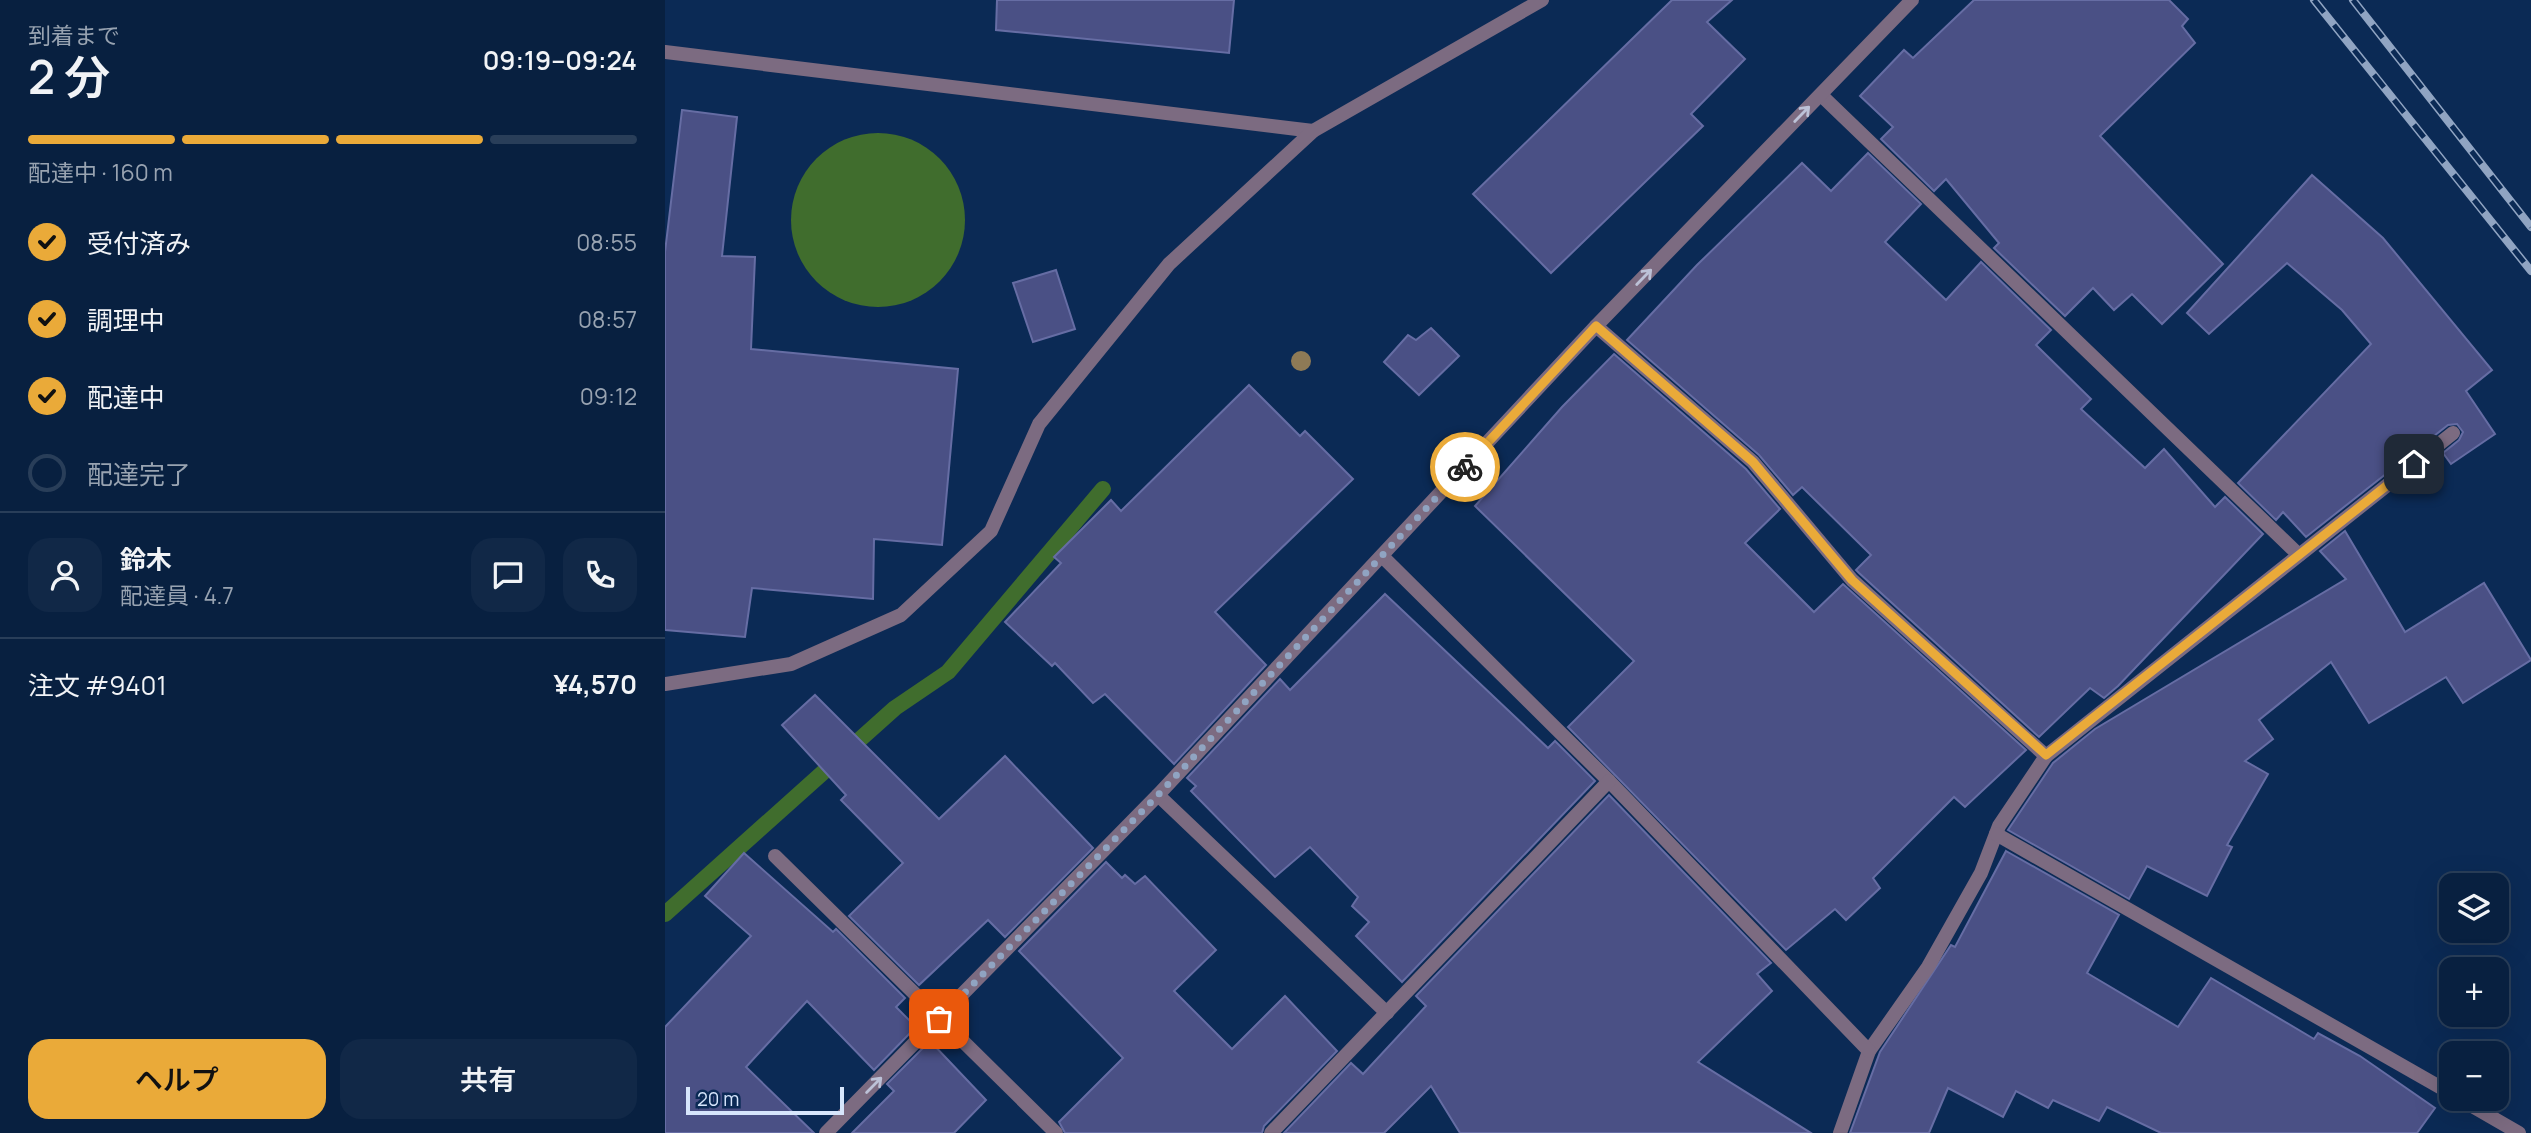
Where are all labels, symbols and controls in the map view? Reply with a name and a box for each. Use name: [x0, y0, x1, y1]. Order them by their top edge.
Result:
text: 到着まで: [28, 19, 120, 51]
text: 09:19–09:24: [483, 42, 637, 78]
text: 2 分: [28, 45, 110, 108]
one-way arrow: [1794, 106, 1811, 123]
text: 配達中 · 160 m: [28, 156, 173, 188]
icon: check: [28, 223, 66, 261]
text: 受付済み: [87, 225, 191, 261]
text: 08:55: [576, 226, 637, 258]
one-way arrow: [1635, 269, 1652, 286]
icon: check: [28, 300, 66, 338]
text: 調理中: [87, 302, 165, 338]
text: 08:57: [578, 303, 637, 335]
icon: check: [28, 377, 66, 415]
text: 配達中: [87, 379, 165, 415]
text: 09:12: [580, 380, 637, 412]
courier: [1430, 432, 1500, 502]
pin: [2384, 434, 2444, 494]
icon: home: [2395, 445, 2433, 483]
icon: bike: [1446, 448, 1484, 486]
text: 配達完了: [87, 456, 191, 492]
button: person: [28, 538, 102, 612]
button: chat: [471, 538, 545, 612]
button: phone: [563, 538, 637, 612]
text: 鈴木: [120, 541, 172, 577]
text: 配達員 · 4.7: [120, 579, 234, 611]
text: ¥4,570: [554, 666, 637, 702]
text: 注文 #9401: [28, 667, 167, 703]
map controls: [2439, 873, 2509, 1111]
button: layers: [2439, 873, 2509, 943]
button: +: [2439, 957, 2509, 1027]
pin: [909, 989, 969, 1049]
icon: bag: [920, 1000, 958, 1038]
button: ヘルプ: [28, 1039, 326, 1119]
button: 共有: [340, 1039, 637, 1119]
button: −: [2439, 1041, 2509, 1111]
one-way arrow: [865, 1076, 882, 1093]
scale bar: [686, 1084, 843, 1116]
text: 20 m: [697, 1086, 739, 1112]

